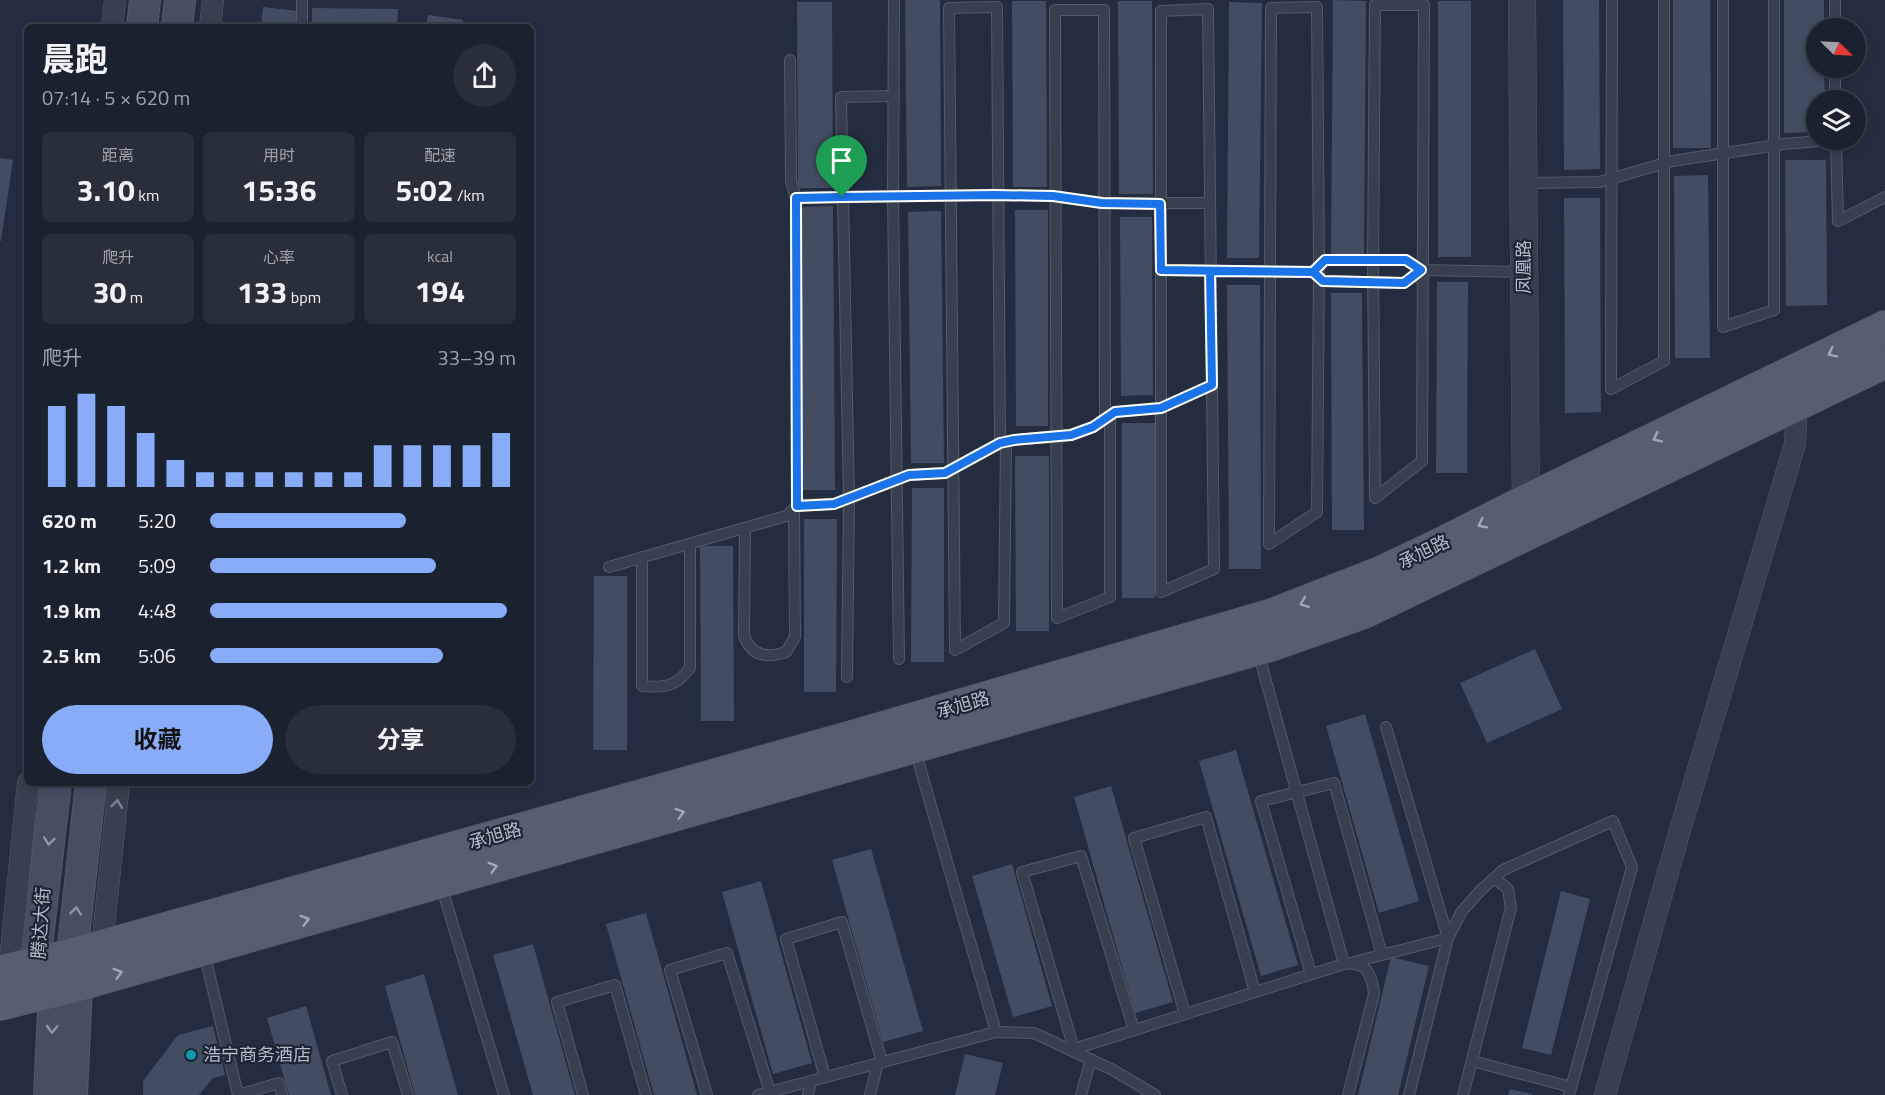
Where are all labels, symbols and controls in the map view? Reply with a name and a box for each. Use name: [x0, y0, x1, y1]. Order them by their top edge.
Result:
north arrow: [1806, 18, 1866, 78]
map controls: [1806, 18, 1866, 150]
text: 晨跑: [42, 34, 108, 84]
button: share: [453, 44, 516, 107]
text: 07:14 · 5 × 620 m: [42, 82, 190, 113]
button: layers: [1806, 90, 1866, 150]
pin: [816, 135, 867, 197]
text: 距离: [102, 143, 134, 167]
text: 用时: [263, 143, 295, 167]
text: 配速: [424, 143, 456, 167]
icon: arrive: [825, 144, 858, 177]
text: 3.10: [77, 167, 135, 213]
text: 15:36: [242, 167, 316, 213]
text: 5:02: [395, 167, 453, 213]
text: km: [135, 183, 159, 207]
text: /km: [453, 183, 485, 207]
street label: 凤凰路: [1510, 240, 1537, 294]
text: kcal: [427, 244, 453, 268]
text: 爬升: [102, 245, 134, 269]
text: 心率: [263, 245, 295, 269]
text: 194: [415, 268, 465, 314]
text: 30: [93, 269, 126, 315]
text: 133: [237, 269, 287, 315]
text: m: [126, 285, 143, 309]
text: bpm: [287, 285, 321, 309]
text: 爬升: [42, 342, 82, 373]
text: 33–39 m: [437, 342, 516, 373]
one-way arrow: [1828, 345, 1839, 357]
one-way arrow: [1652, 430, 1663, 442]
text: 620 m: [42, 505, 97, 536]
text: 5:20: [138, 505, 176, 536]
one-way arrow: [1477, 516, 1488, 528]
street label: 承旭路: [1394, 528, 1454, 576]
text: 1.2 km: [42, 550, 101, 581]
text: 5:09: [138, 550, 176, 581]
text: 1.9 km: [42, 595, 101, 626]
text: 4:48: [138, 595, 176, 626]
one-way arrow: [1299, 596, 1310, 608]
text: 2.5 km: [42, 640, 101, 671]
text: 5:06: [138, 640, 176, 671]
street label: 承旭路: [933, 684, 993, 725]
button: 收藏: [42, 705, 273, 774]
button: 分享: [285, 705, 516, 774]
one-way arrow: [110, 800, 123, 809]
one-way arrow: [674, 808, 685, 820]
street label: 承旭路: [465, 815, 525, 856]
one-way arrow: [43, 837, 56, 846]
one-way arrow: [487, 862, 498, 874]
street label: 腾达大街: [25, 886, 56, 960]
one-way arrow: [70, 907, 82, 916]
one-way arrow: [299, 915, 310, 927]
one-way arrow: [112, 968, 122, 980]
one-way arrow: [46, 1025, 58, 1034]
place label: 浩宁商务酒店: [203, 1041, 311, 1068]
marker: 浩宁商务酒店: [184, 1048, 198, 1062]

